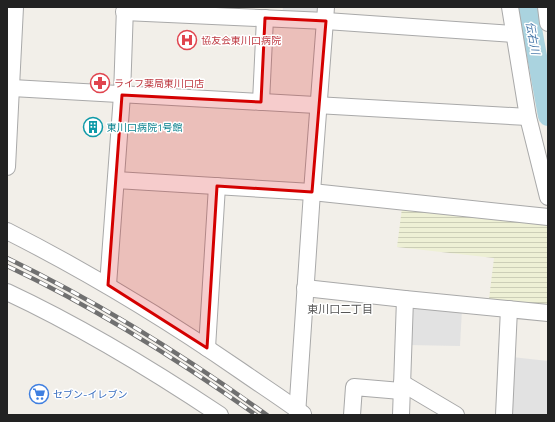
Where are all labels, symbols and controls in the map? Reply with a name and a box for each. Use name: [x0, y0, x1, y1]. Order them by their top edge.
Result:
water label: 伝右川: [522, 20, 544, 57]
hospital icon: 協友会東川口病院: [176, 29, 198, 51]
place label: 協友会東川口病院: [201, 33, 281, 48]
pharmacy icon: ライフ薬局東川口店: [89, 72, 111, 94]
place label: ライフ薬局東川口店: [114, 76, 204, 91]
building icon: 東川口病院1号館: [82, 116, 104, 138]
place label: 東川口病院1号館: [107, 120, 183, 135]
district label: 東川口二丁目: [307, 301, 373, 317]
supermarket icon: セブン-イレブン: [28, 383, 50, 405]
place label: セブン-イレブン: [53, 387, 127, 402]

